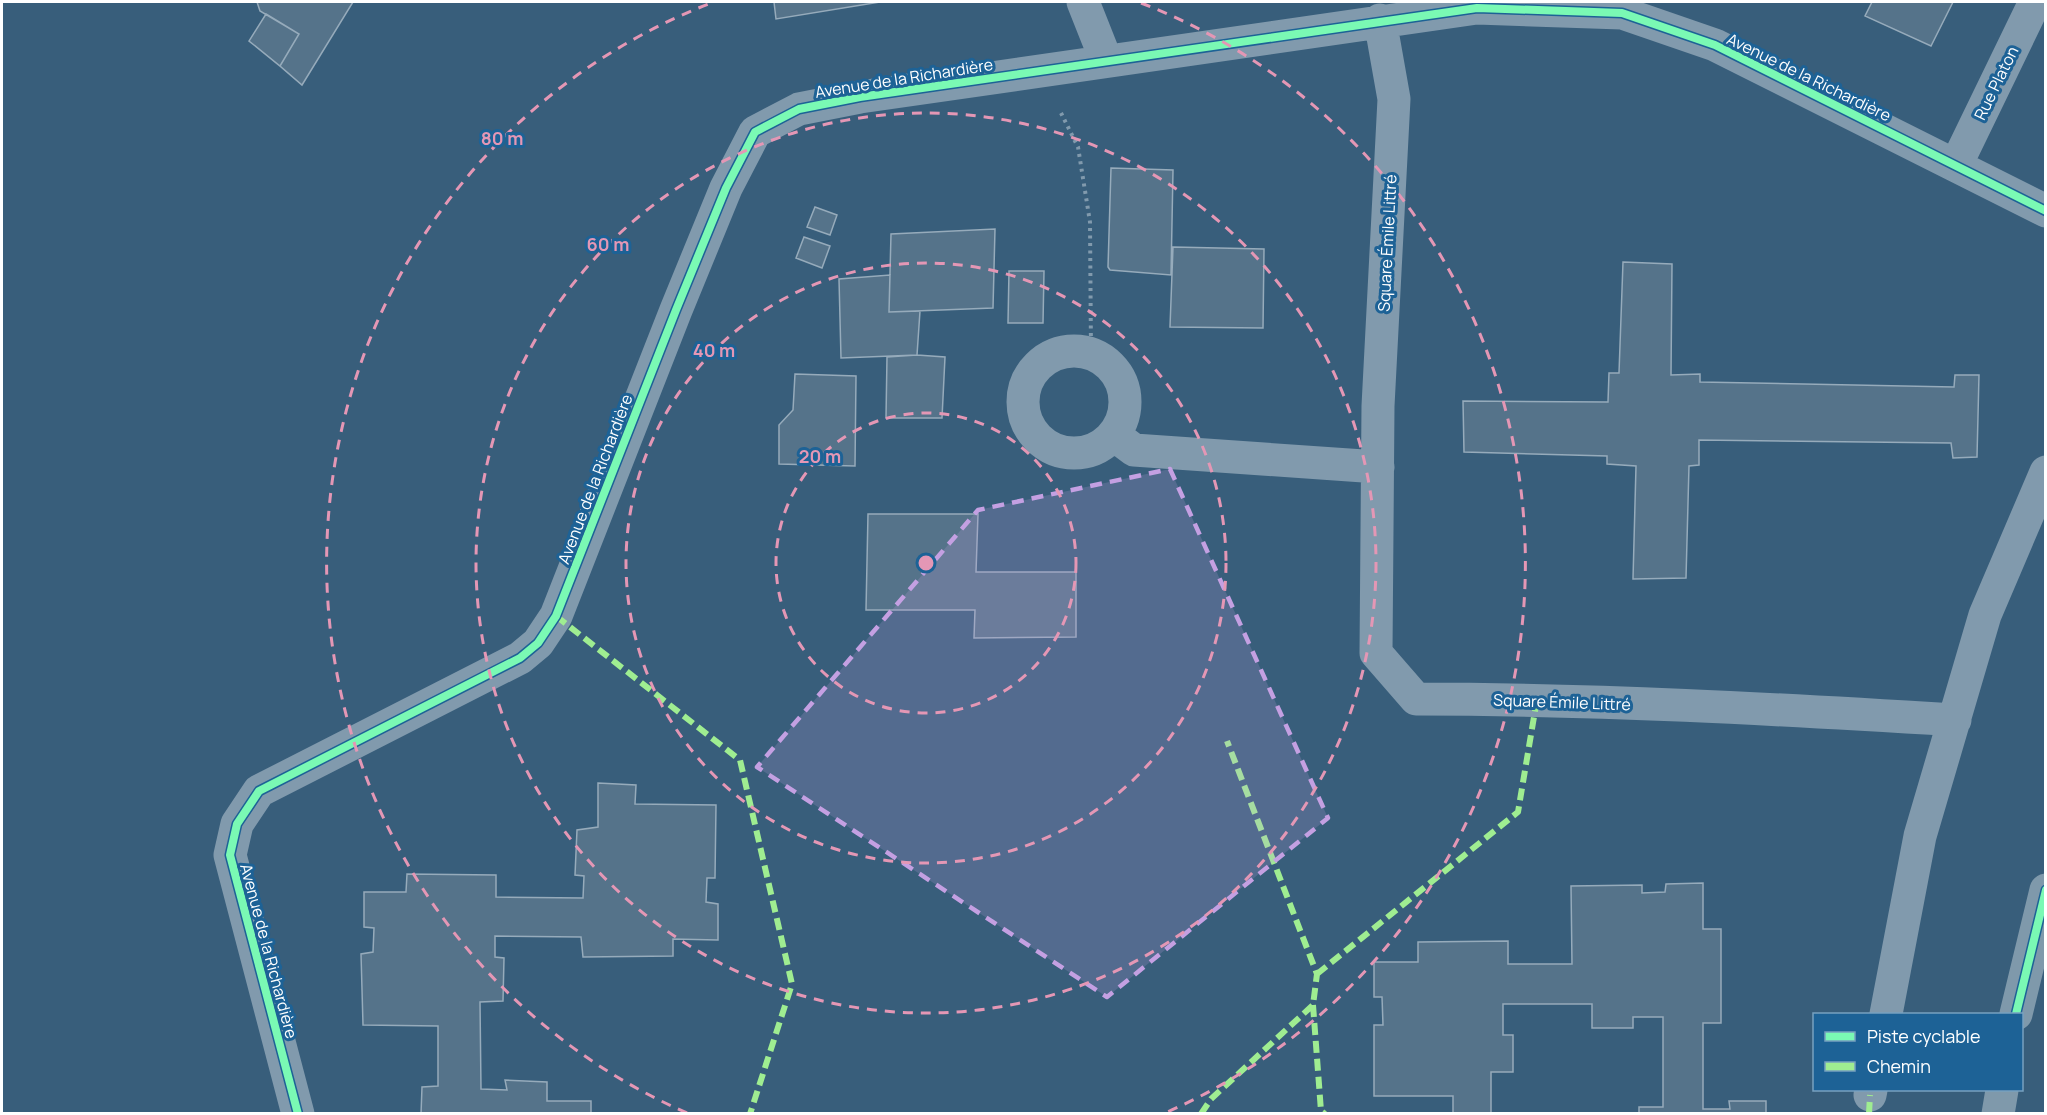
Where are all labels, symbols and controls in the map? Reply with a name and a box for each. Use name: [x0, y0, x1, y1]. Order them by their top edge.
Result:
street label: Avenue de la Richardière: [1723, 28, 1895, 126]
street label: Rue Platon: [1969, 42, 2023, 124]
street label: Avenue de la Richardière: [813, 53, 995, 103]
text: 80 m: [481, 126, 523, 150]
street label: Square Émile Littré: [1372, 174, 1402, 312]
text: 60 m: [587, 232, 629, 256]
text: 40 m: [693, 338, 735, 362]
street label: Avenue de la Richardière: [552, 391, 638, 567]
text: 20 m: [799, 444, 841, 468]
centre of rings: [916, 553, 936, 573]
street label: Square Émile Littré: [1493, 689, 1631, 715]
street label: Avenue de la Richardière: [235, 861, 303, 1041]
legend: [1813, 1013, 2023, 1091]
text: Piste cyclable: [1867, 1024, 1981, 1048]
text: Chemin: [1867, 1054, 1931, 1078]

